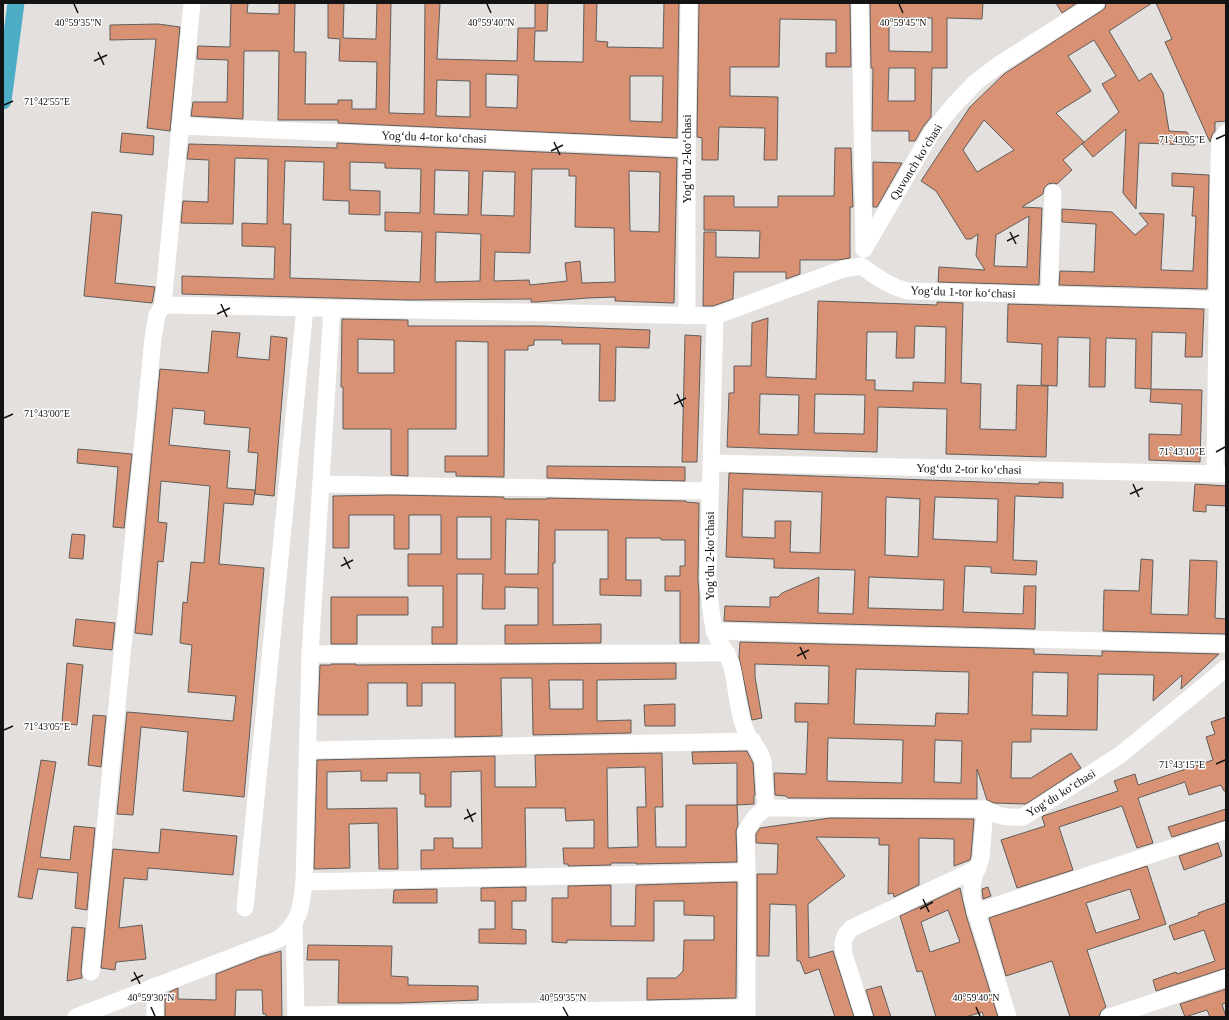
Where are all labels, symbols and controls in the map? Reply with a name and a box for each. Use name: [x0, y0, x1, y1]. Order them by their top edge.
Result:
text: 40°59'35"N: [54, 17, 102, 28]
text: 40°59'40"N: [467, 17, 515, 28]
text: 40°59'45"N: [879, 17, 927, 28]
text: 71°42'55"E: [24, 96, 70, 107]
street label: Yogʻdu 2-koʻchasi: [680, 114, 694, 204]
street label: Quvonch koʻchasi: [887, 121, 946, 203]
street label: Yogʻdu 4-tor koʻchasi: [381, 128, 488, 146]
text: 71°43'05"E: [1159, 134, 1205, 145]
street label: Yogʻdu 1-tor koʻchasi: [910, 283, 1017, 301]
text: 71°43'00"E: [24, 408, 70, 419]
text: 71°43'10"E: [1159, 446, 1205, 457]
street label: Yogʻdu 2-tor koʻchasi: [916, 461, 1022, 477]
street label: Yogʻdu 2-koʻchasi: [703, 511, 717, 601]
text: 71°43'05"E: [24, 721, 70, 732]
text: 71°43'15"E: [1159, 759, 1205, 770]
street label: Yogʻdu koʻchasi: [1024, 766, 1099, 820]
text: 40°59'30"N: [127, 992, 175, 1003]
text: 40°59'35"N: [539, 992, 587, 1003]
text: 40°59'40"N: [952, 992, 1000, 1003]

